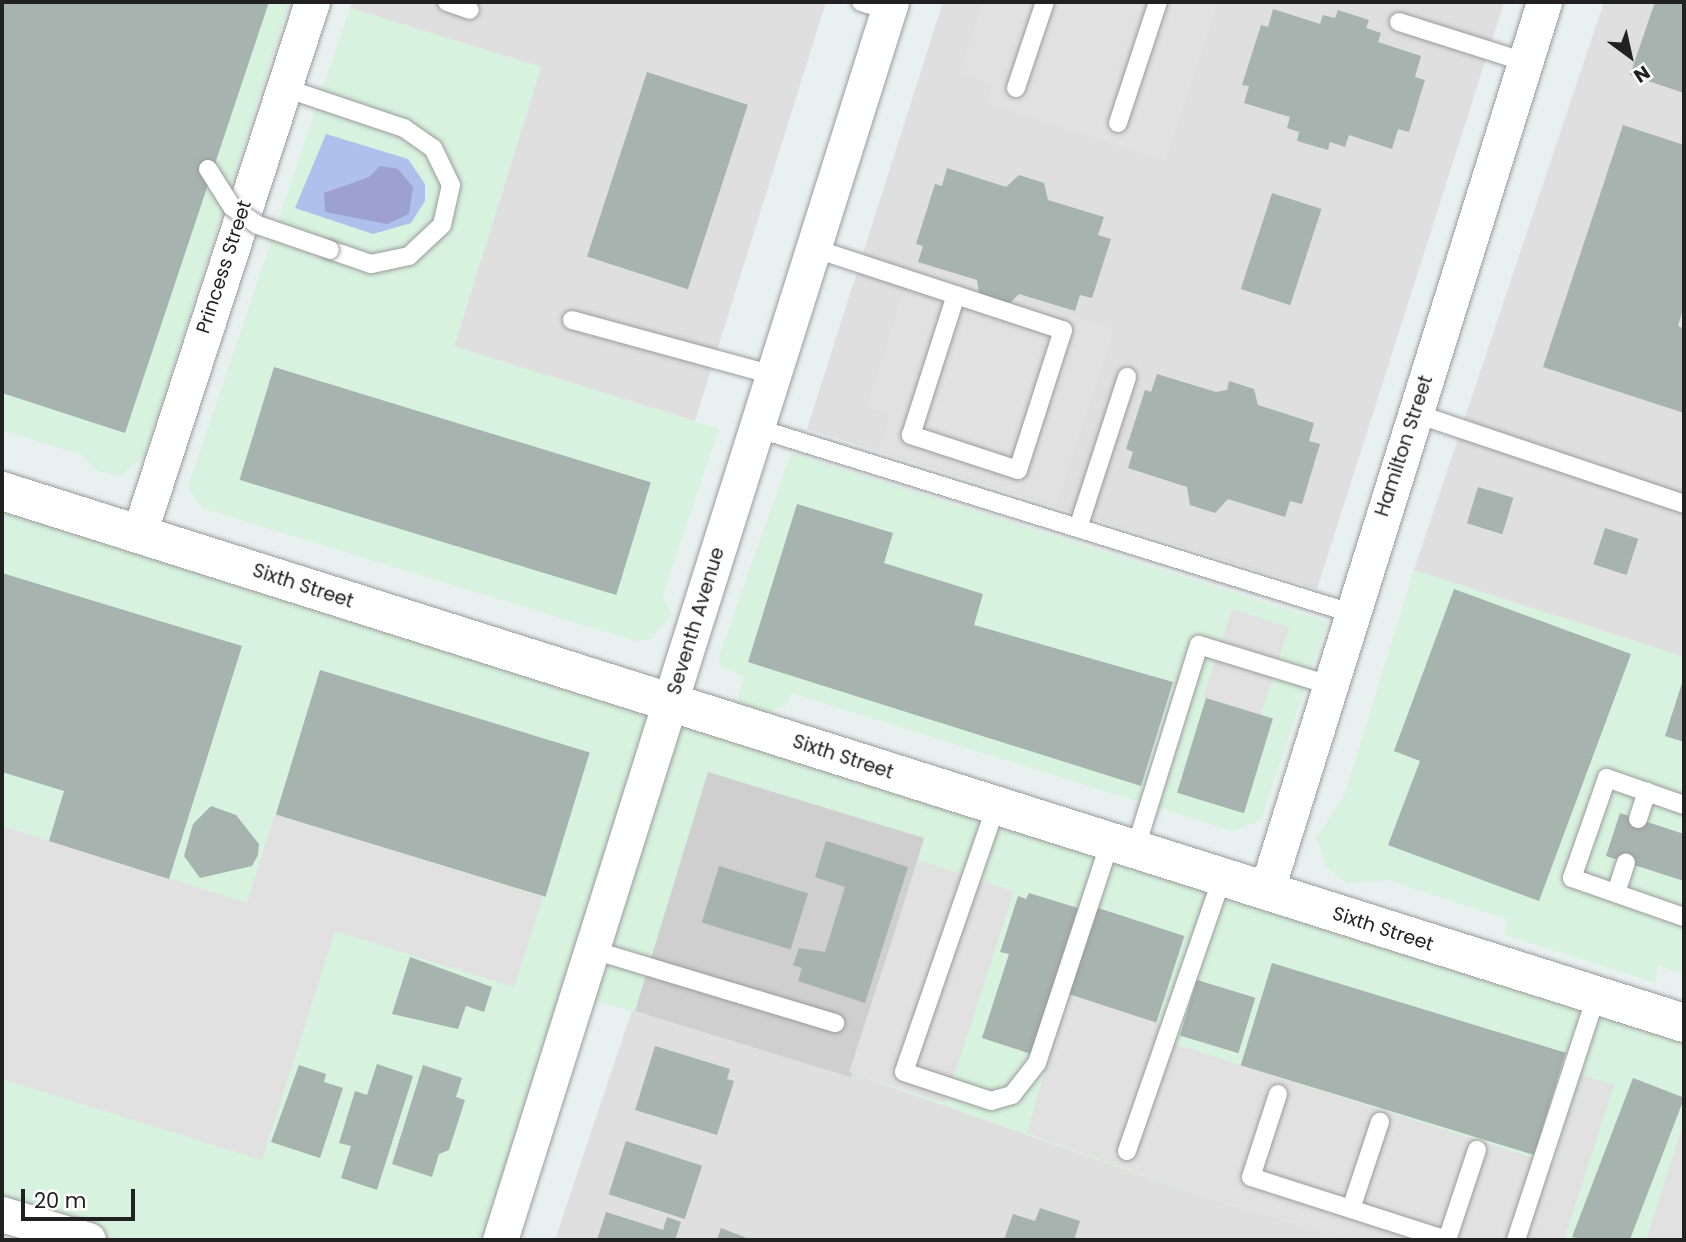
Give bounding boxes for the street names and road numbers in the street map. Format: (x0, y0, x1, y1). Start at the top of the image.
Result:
street label: Princess Street (192, 197, 256, 337)
street label: Hamilton Street (1370, 373, 1438, 519)
street label: Seventh Avenue (663, 544, 729, 698)
street label: Sixth Street (250, 559, 356, 613)
street label: Sixth Street (790, 730, 896, 784)
street label: Sixth Street (1330, 902, 1436, 956)

